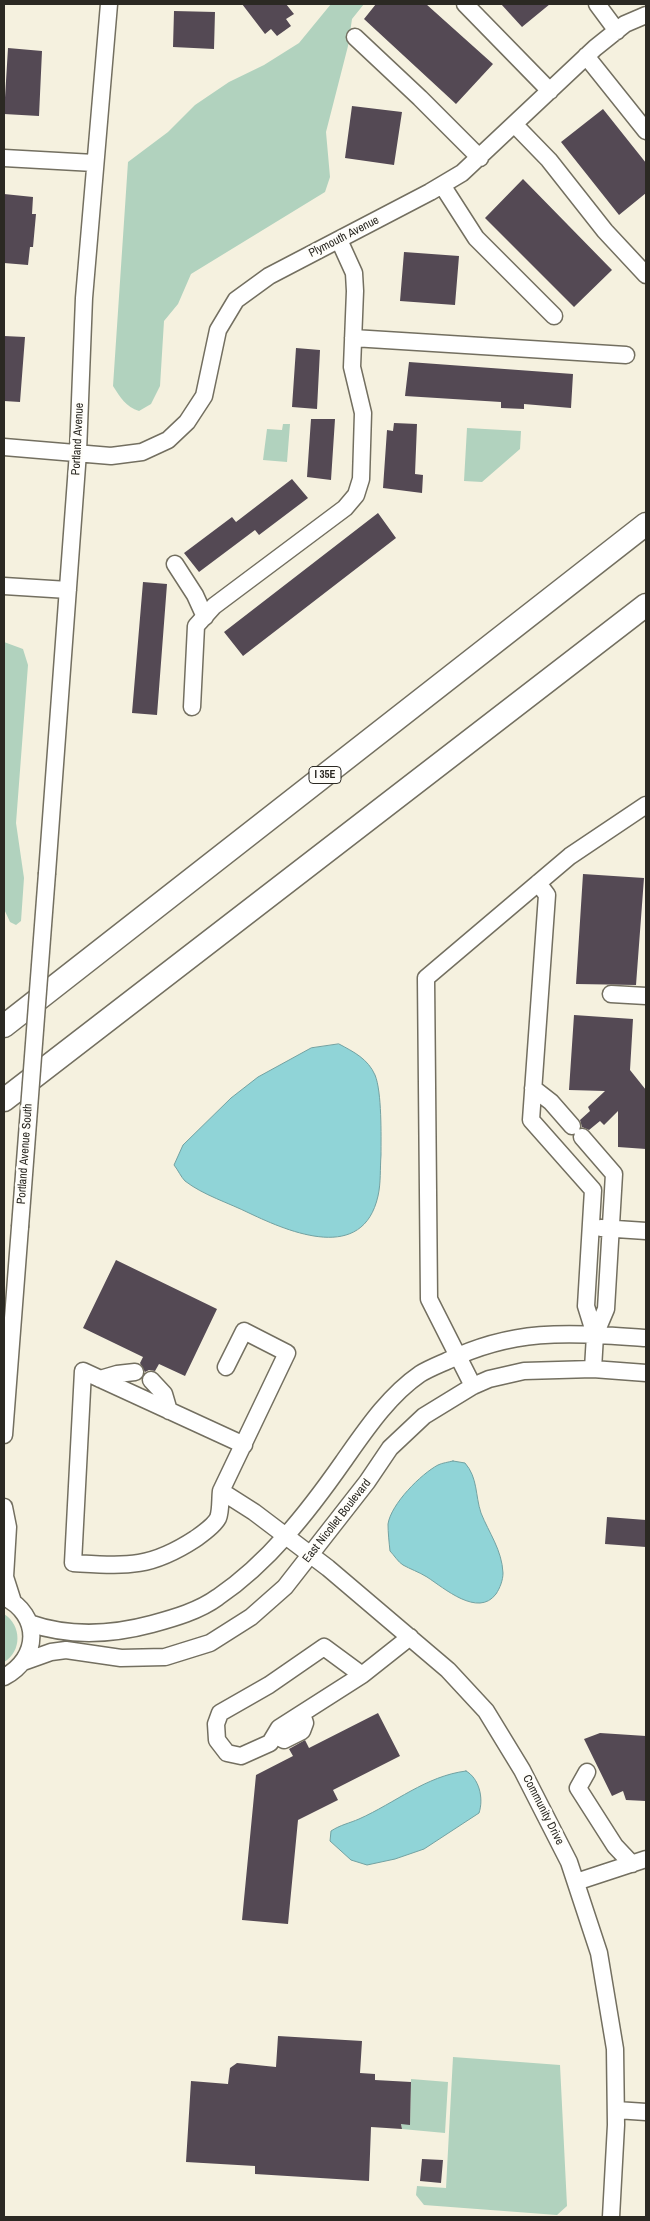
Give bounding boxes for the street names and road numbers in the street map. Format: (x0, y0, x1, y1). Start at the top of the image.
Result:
street label: Plymouth Avenue (306, 213, 382, 261)
street label: Portland Avenue (69, 402, 87, 476)
road number: I 35E (309, 766, 341, 784)
street label: Portland Avenue South (14, 1103, 36, 1205)
street label: East Nicollet Boulevard (300, 1476, 374, 1566)
street label: Community Drive (519, 1773, 567, 1847)

